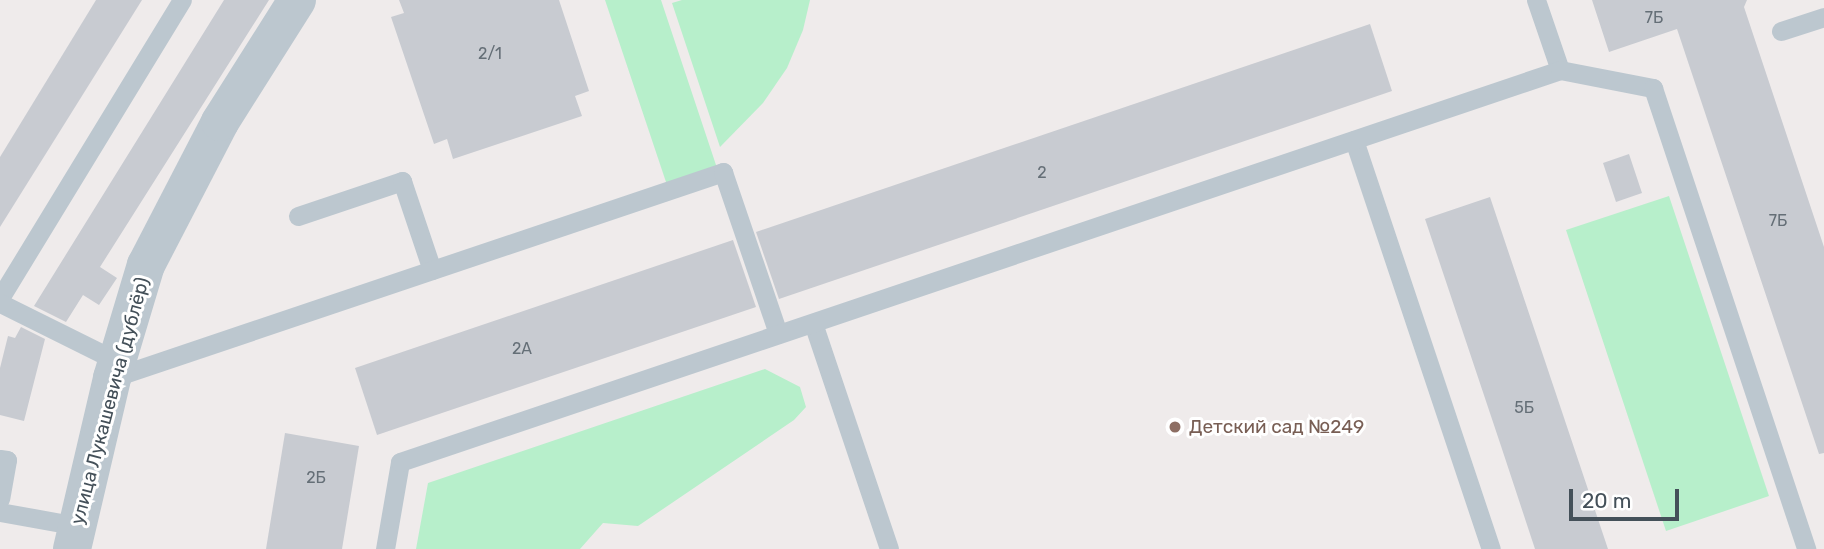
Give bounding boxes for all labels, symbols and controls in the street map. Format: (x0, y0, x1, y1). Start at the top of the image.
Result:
house number: 7Б (1645, 8, 1663, 28)
house number: 2/1 (478, 44, 502, 64)
house number: 2 (1037, 163, 1047, 183)
house number: 7Б (1769, 211, 1787, 231)
street label: улица Лукашевича (дублёр) (66, 275, 154, 527)
house number: 2А (512, 339, 532, 359)
house number: 5Б (1514, 398, 1534, 418)
place label: Детский сад №249 (1189, 416, 1364, 438)
marker: Детский сад №249 (1167, 419, 1183, 435)
house number: 2Б (306, 468, 326, 488)
scale bar (1572, 476, 1682, 520)
text: 20 m (1582, 488, 1631, 513)

